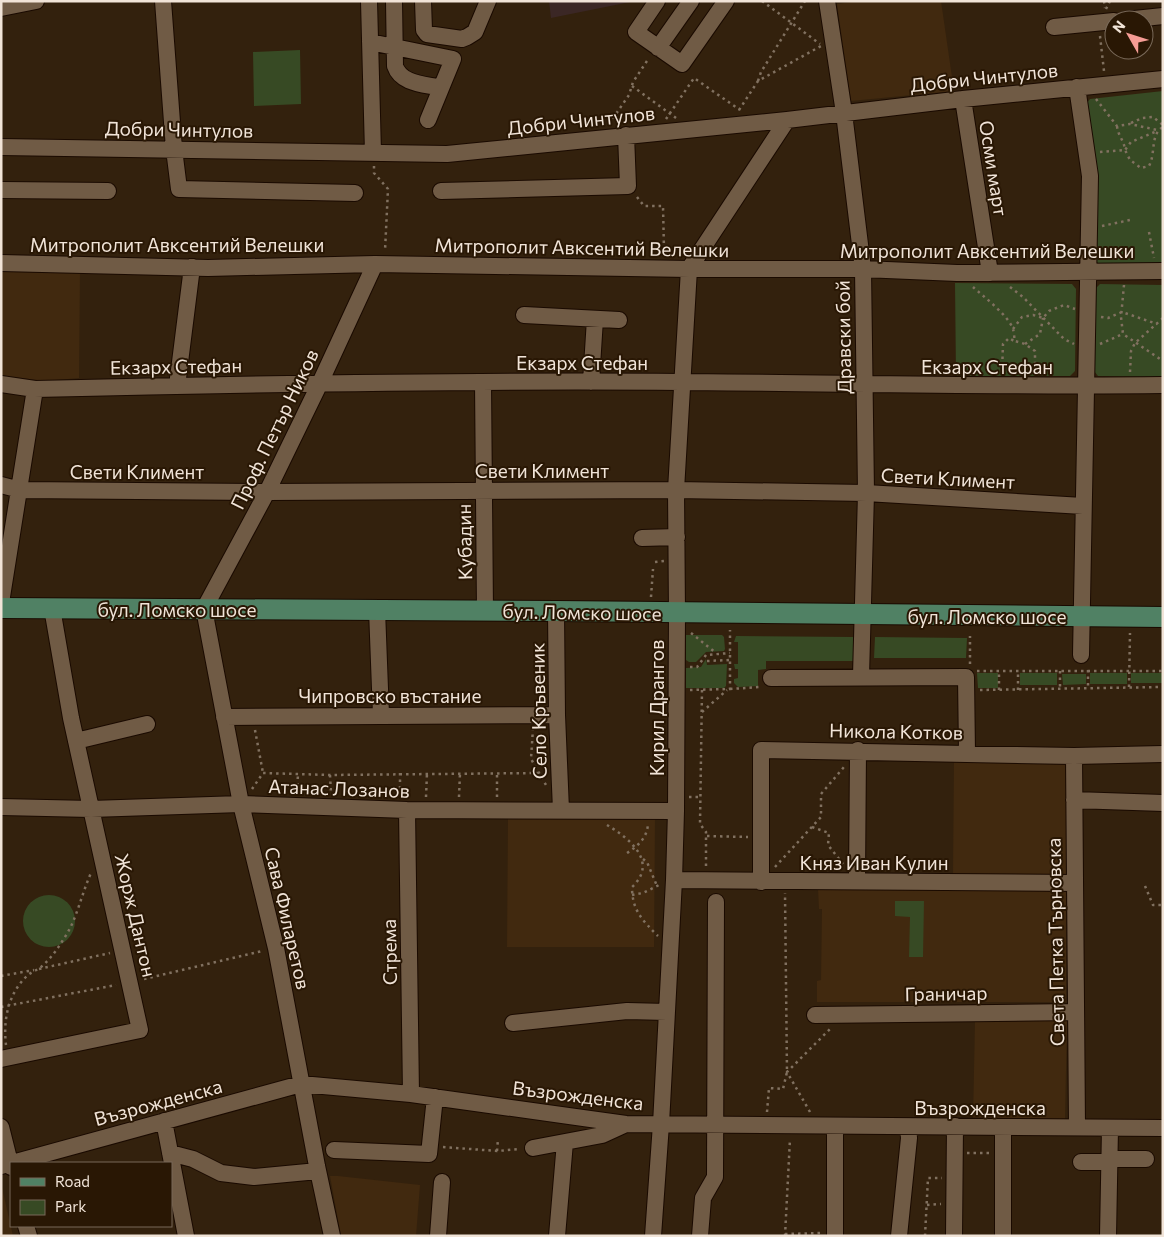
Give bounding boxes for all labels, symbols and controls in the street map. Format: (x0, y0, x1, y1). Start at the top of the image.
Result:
north arrow (1104, 10, 1154, 60)
text: N (1109, 17, 1128, 36)
street label: Добри Чинтулов (909, 58, 1059, 96)
street label: Добри Чинтулов (506, 101, 656, 139)
street label: Добри Чинтулов (105, 116, 253, 142)
street label: Осми март (975, 119, 1013, 217)
street label: Митрополит Авксентий Велешки (30, 233, 324, 256)
street label: Митрополит Авксентий Велешки (434, 233, 730, 261)
street label: Митрополит Авксентий Велешки (840, 239, 1134, 262)
street label: Дравски бой (831, 280, 855, 394)
street label: Проф. Петър Ников (225, 345, 323, 513)
street label: Екзарх Стефан (516, 351, 648, 374)
street label: Екзарх Стефан (110, 353, 242, 379)
street label: Екзарх Стефан (921, 355, 1053, 378)
street label: Свети Климент (475, 459, 609, 482)
street label: Свети Климент (70, 460, 204, 483)
street label: Свети Климент (880, 463, 1016, 493)
street label: Кубадин (452, 504, 476, 580)
street label: бул. Ломско шосе (97, 598, 257, 621)
street label: бул. Ломско шосе (502, 599, 662, 625)
street label: бул. Ломско шосе (907, 605, 1067, 628)
street label: Кирил Дрангов (645, 640, 668, 776)
street label: Село Кръвеник (525, 643, 551, 779)
street label: Чипровско въстание (298, 684, 482, 707)
street label: Никола Котков (829, 718, 963, 744)
street label: Атанас Лозанов (268, 774, 410, 802)
street label: Света Петка Търновска (1042, 838, 1068, 1046)
street label: Сава Филаретов (260, 844, 316, 992)
street label: Жорж Дантон (111, 851, 161, 979)
street label: Княз Иван Кулин (799, 851, 949, 874)
street label: Стрема (377, 919, 401, 985)
street label: Граничар (904, 981, 988, 1005)
street label: Възрожденска (91, 1074, 225, 1130)
street label: Възрожденска (511, 1076, 645, 1114)
street label: Възрожденска (914, 1096, 1046, 1119)
legend (10, 1162, 172, 1227)
text: Road (55, 1172, 90, 1190)
text: Park (55, 1197, 86, 1215)

